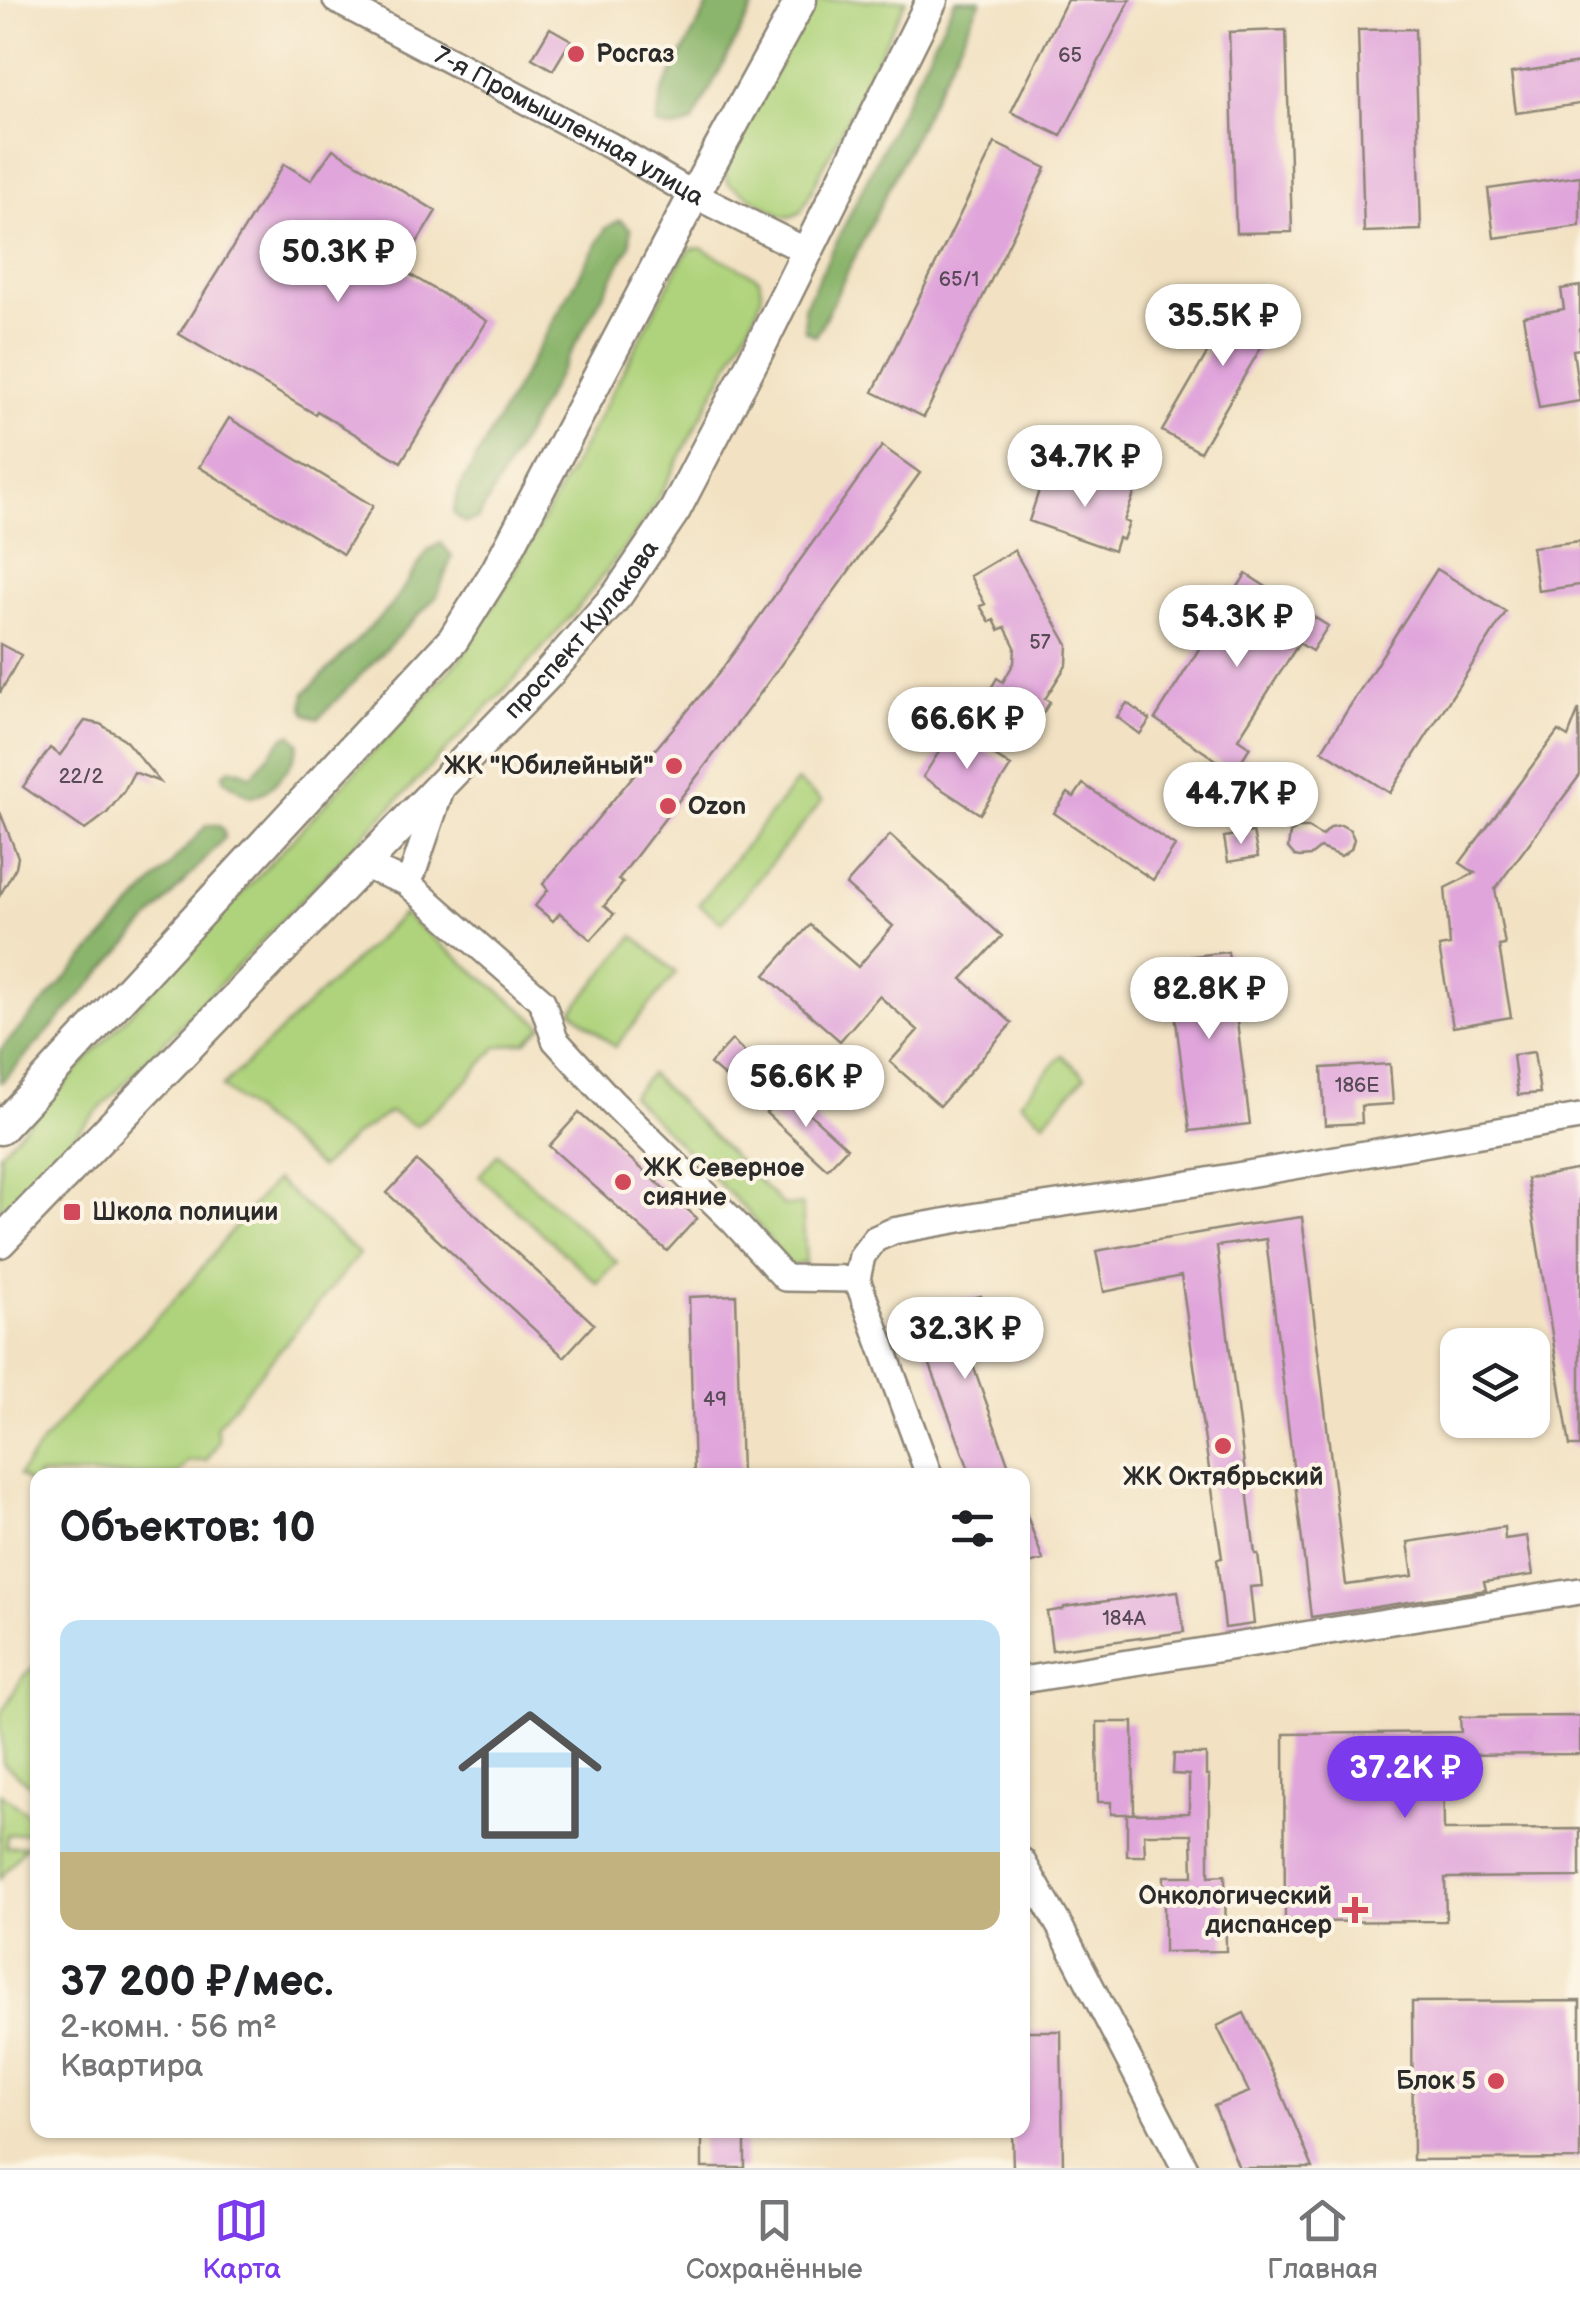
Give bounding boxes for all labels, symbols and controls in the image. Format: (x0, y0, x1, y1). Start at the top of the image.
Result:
place label: Росгаз (596, 39, 674, 70)
street label: 7-я Промышленная улица (429, 40, 709, 213)
marker: Росгаз (565, 43, 587, 65)
house number: 65 (1058, 44, 1082, 68)
pin: 50.3K ₽ (246, 220, 430, 305)
text: 50.3K ₽ (281, 233, 395, 272)
house number: 65/1 (939, 268, 979, 292)
pin: 35.5K ₽ (1131, 284, 1315, 369)
text: 35.5K ₽ (1167, 297, 1279, 336)
pin: 34.7K ₽ (993, 425, 1177, 510)
text: 34.7K ₽ (1029, 438, 1141, 477)
street label: проспект Кулакова (498, 534, 666, 725)
pin: 54.3K ₽ (1145, 585, 1329, 670)
text: 54.3K ₽ (1181, 598, 1293, 637)
house number: 57 (1029, 631, 1051, 655)
pin: 66.6K ₽ (875, 687, 1059, 772)
text: 66.6K ₽ (910, 700, 1024, 739)
place label: ЖК "Юбилейный" (444, 751, 654, 782)
marker: ЖК "Юбилейный" (663, 755, 685, 777)
pin: 44.7K ₽ (1149, 762, 1333, 847)
house number: 22/2 (59, 765, 103, 789)
text: 44.7K ₽ (1185, 775, 1297, 814)
place label: Ozon (688, 791, 746, 822)
marker: Ozon (657, 795, 679, 817)
pin: 82.8K ₽ (1117, 957, 1301, 1042)
text: 82.8K ₽ (1152, 970, 1266, 1009)
pin: 56.6K ₽ (714, 1045, 898, 1130)
text: 56.6K ₽ (749, 1058, 863, 1097)
house number: 186Е (1335, 1074, 1379, 1098)
place label: ЖК Северное сияние (643, 1153, 804, 1213)
marker: ЖК Северное сияние (612, 1171, 634, 1193)
place label: Школа полиции (92, 1197, 278, 1228)
marker: Школа полиции (61, 1201, 83, 1223)
pin: 32.3K ₽ (873, 1297, 1057, 1382)
text: 32.3K ₽ (909, 1310, 1021, 1349)
map controls (1440, 1328, 1550, 1438)
button: layers (1440, 1328, 1550, 1438)
house number: 49 (703, 1388, 727, 1412)
marker: ЖК Октябрьский (1212, 1435, 1234, 1457)
place label: ЖК Октябрьский (1123, 1462, 1323, 1493)
icon: filters (945, 1501, 1000, 1556)
text: Объектов: 10 (60, 1503, 316, 1554)
house number: 184А (1102, 1607, 1147, 1631)
icon: home (440, 1685, 620, 1865)
pin: 37.2K ₽ (1313, 1736, 1497, 1821)
text: 37.2K ₽ (1349, 1749, 1461, 1788)
place label: Онкологический диспансер (1139, 1881, 1332, 1941)
marker: Онкологический диспансер (1342, 1897, 1368, 1923)
text: 37 200 ₽/мес. (60, 1957, 334, 2008)
text: 2-комн. · 56 m² (60, 2008, 277, 2047)
text: Квартира (60, 2047, 203, 2086)
place label: Блок 5 (1396, 2066, 1476, 2097)
marker: Блок 5 (1485, 2070, 1507, 2092)
tab: Карта (202, 2193, 281, 2286)
tab: Сохранённые (686, 2193, 863, 2286)
tab: Главная (1267, 2193, 1378, 2286)

